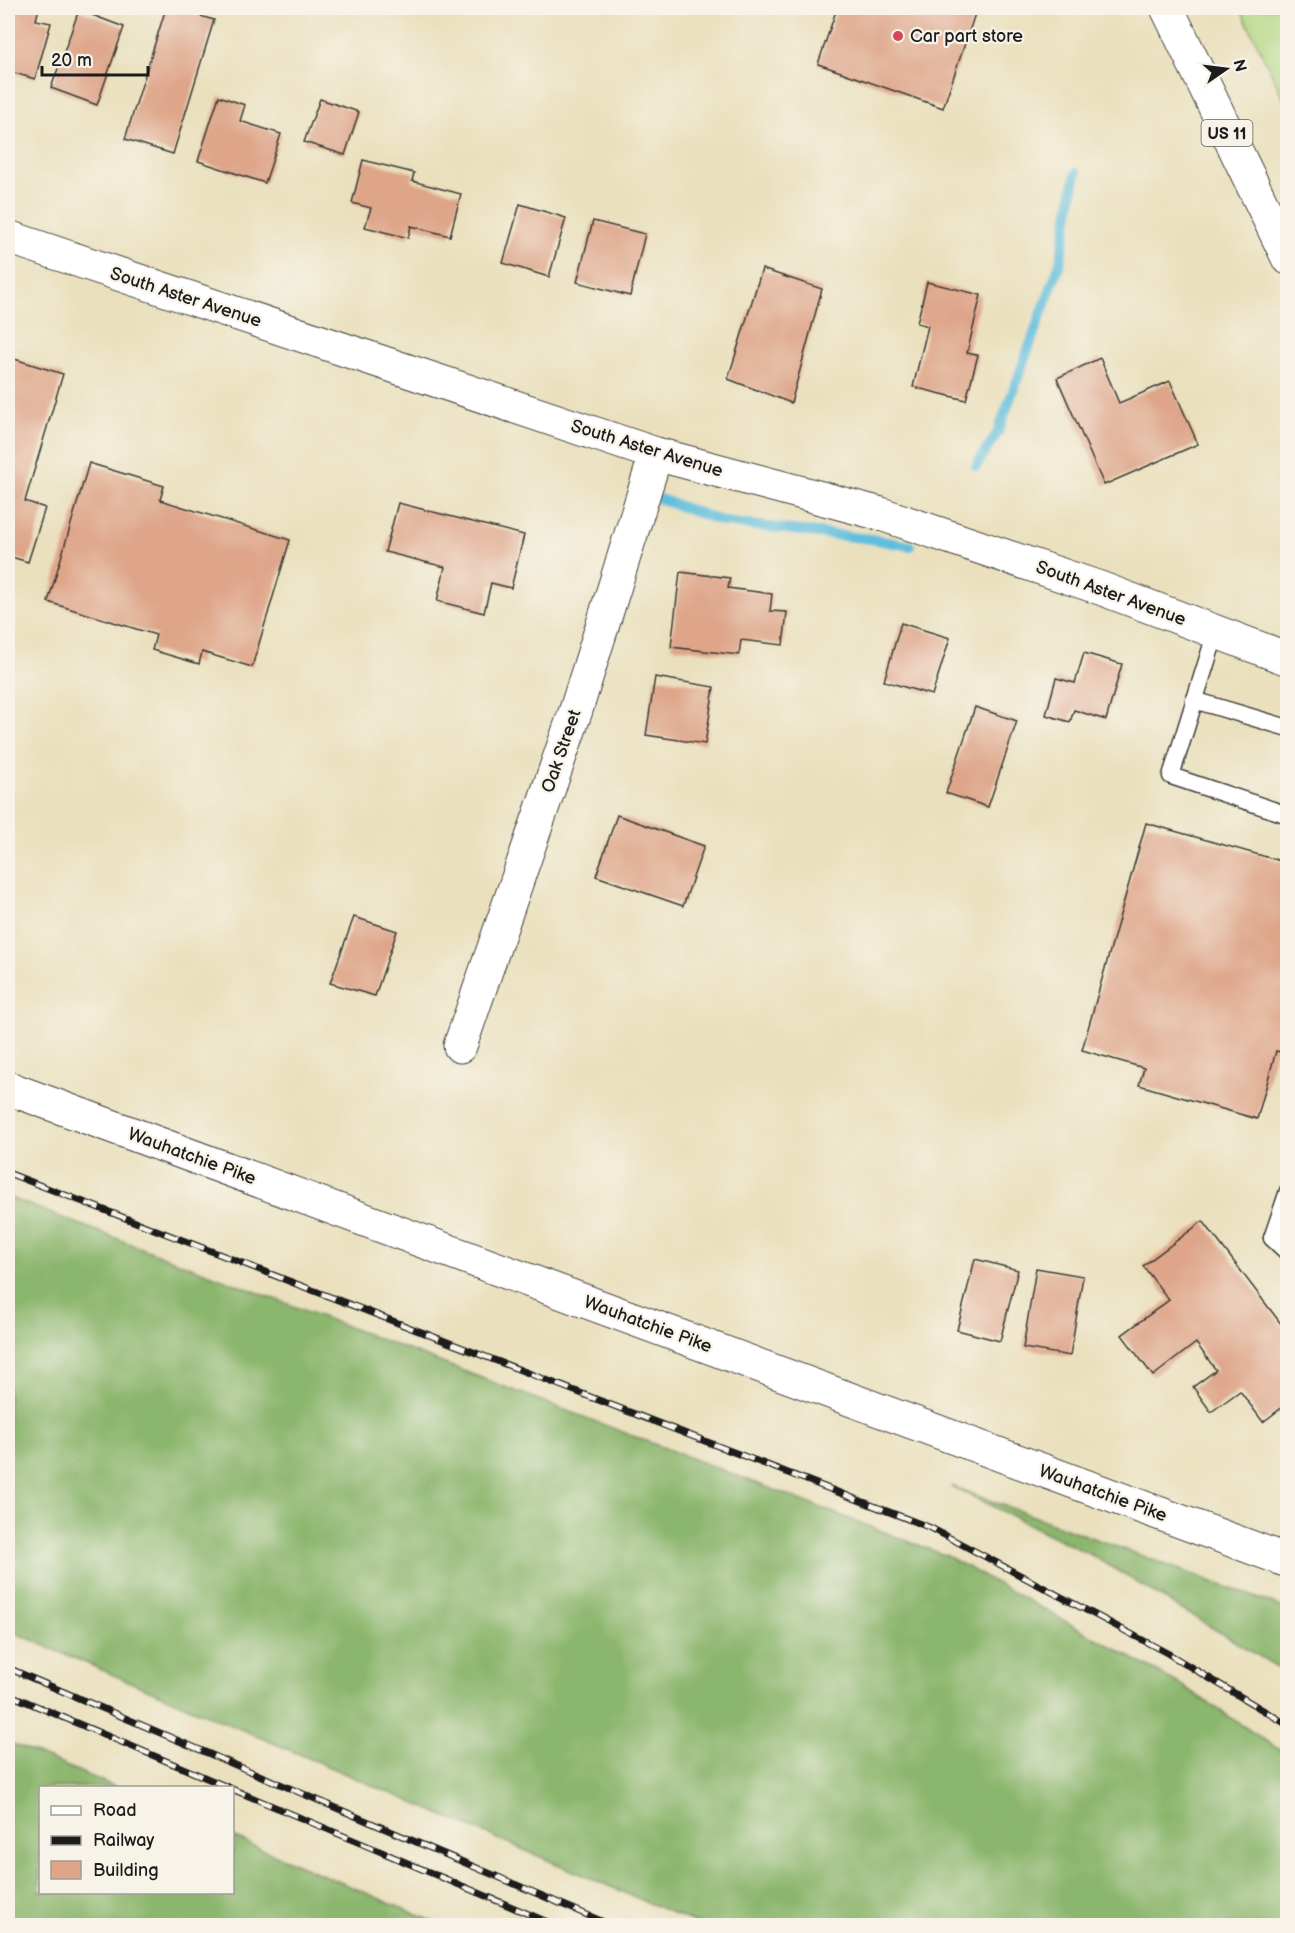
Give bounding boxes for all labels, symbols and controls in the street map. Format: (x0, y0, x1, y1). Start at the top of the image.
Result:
place label: Car part store (910, 26, 1023, 47)
marker: Car part store (891, 29, 905, 43)
scale bar (42, 39, 148, 77)
north arrow (1196, 39, 1256, 99)
text: 20 m (51, 50, 92, 71)
text: N (1228, 58, 1250, 74)
road number: US 11 (1202, 120, 1252, 146)
street label: South Aster Avenue (107, 263, 265, 332)
street label: South Aster Avenue (568, 415, 726, 482)
street label: South Aster Avenue (1033, 557, 1189, 630)
street label: Oak Street (537, 706, 586, 795)
street label: Wauhatchie Pike (125, 1124, 259, 1189)
street label: Wauhatchie Pike (581, 1292, 715, 1357)
street label: Wauhatchie Pike (1036, 1461, 1170, 1526)
legend (39, 1786, 234, 1894)
text: Road (93, 1800, 137, 1821)
text: Railway (93, 1830, 155, 1851)
text: Building (93, 1860, 159, 1881)

